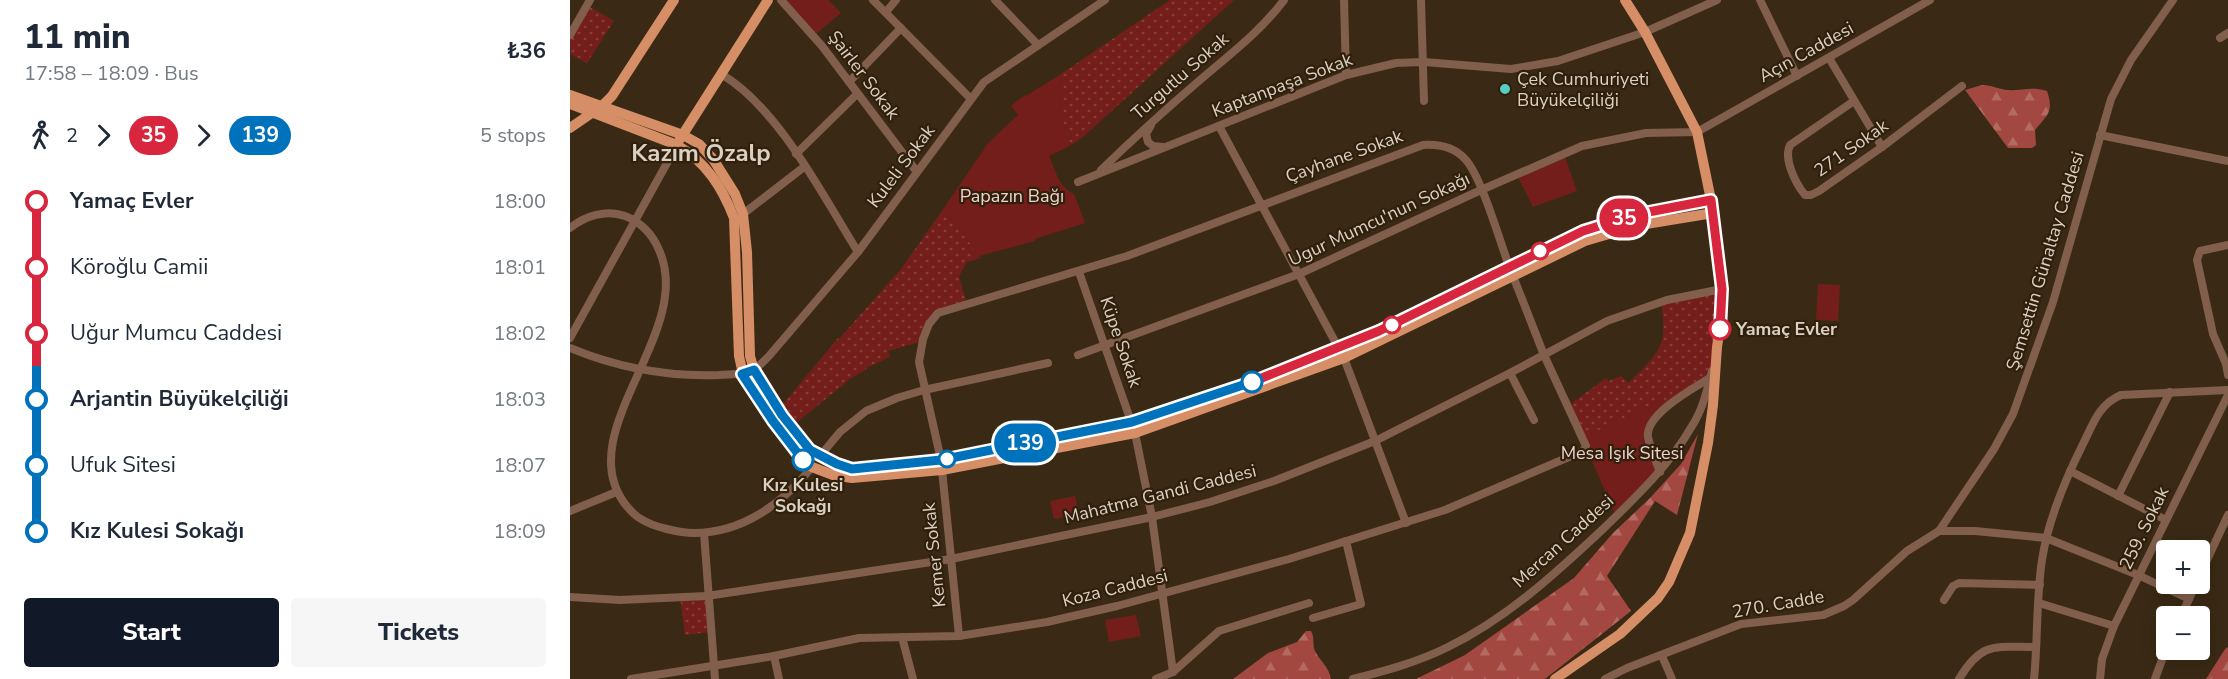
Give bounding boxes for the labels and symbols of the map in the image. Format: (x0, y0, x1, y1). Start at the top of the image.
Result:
street label: Açın Caddesi (1754, 16, 1858, 88)
street label: Şairler Sokak (823, 26, 906, 125)
street label: Turgutlu Sokak (1126, 26, 1234, 125)
street label: Kaptanpaşa Sokak (1208, 47, 1357, 123)
place label: Çek Cumhuriyeti Büyükelçiliği (1517, 67, 1649, 112)
marker: Çek Cumhuriyeti Büyükelçiliği (1498, 82, 1512, 96)
street label: 271 Sokak (1809, 113, 1894, 182)
street label: Kuleli Sokak (862, 119, 941, 213)
street label: Çayhane Sokak (1282, 123, 1407, 188)
district label: Kazım Özalp (631, 137, 771, 169)
street label: Şemsettin Günaltay Caddesi (2000, 148, 2090, 374)
street label: Ugur Mumcu'nun Sokağı (1284, 166, 1474, 272)
park label: Papazın Bağı (960, 184, 1064, 208)
line badge: 35 (1597, 198, 1651, 238)
unlabelled marker (1531, 242, 1549, 260)
street label: Küpe Sokak (1094, 293, 1148, 391)
unlabelled marker (1383, 316, 1401, 334)
place label: Yamaç Evler (1735, 317, 1837, 341)
marker: Yamaç Evler (1709, 318, 1731, 340)
unlabelled marker (1241, 371, 1263, 393)
line badge: 139 (990, 424, 1060, 462)
park label: Mesa Işık Sitesi (1561, 441, 1683, 465)
marker: Kız Kulesi Sokağı (792, 449, 814, 471)
unlabelled marker (938, 450, 956, 468)
street label: Mahatma Gandi Caddesi (1061, 458, 1259, 530)
place label: Kız Kulesi Sokağı (763, 473, 843, 518)
street label: 259. Sokak (2114, 482, 2175, 574)
street label: Mercan Caddesi (1507, 489, 1619, 593)
street label: Kemer Sokak (916, 500, 951, 609)
street label: Koza Caddesi (1060, 563, 1170, 613)
street label: 270. Cadde (1730, 584, 1826, 624)

